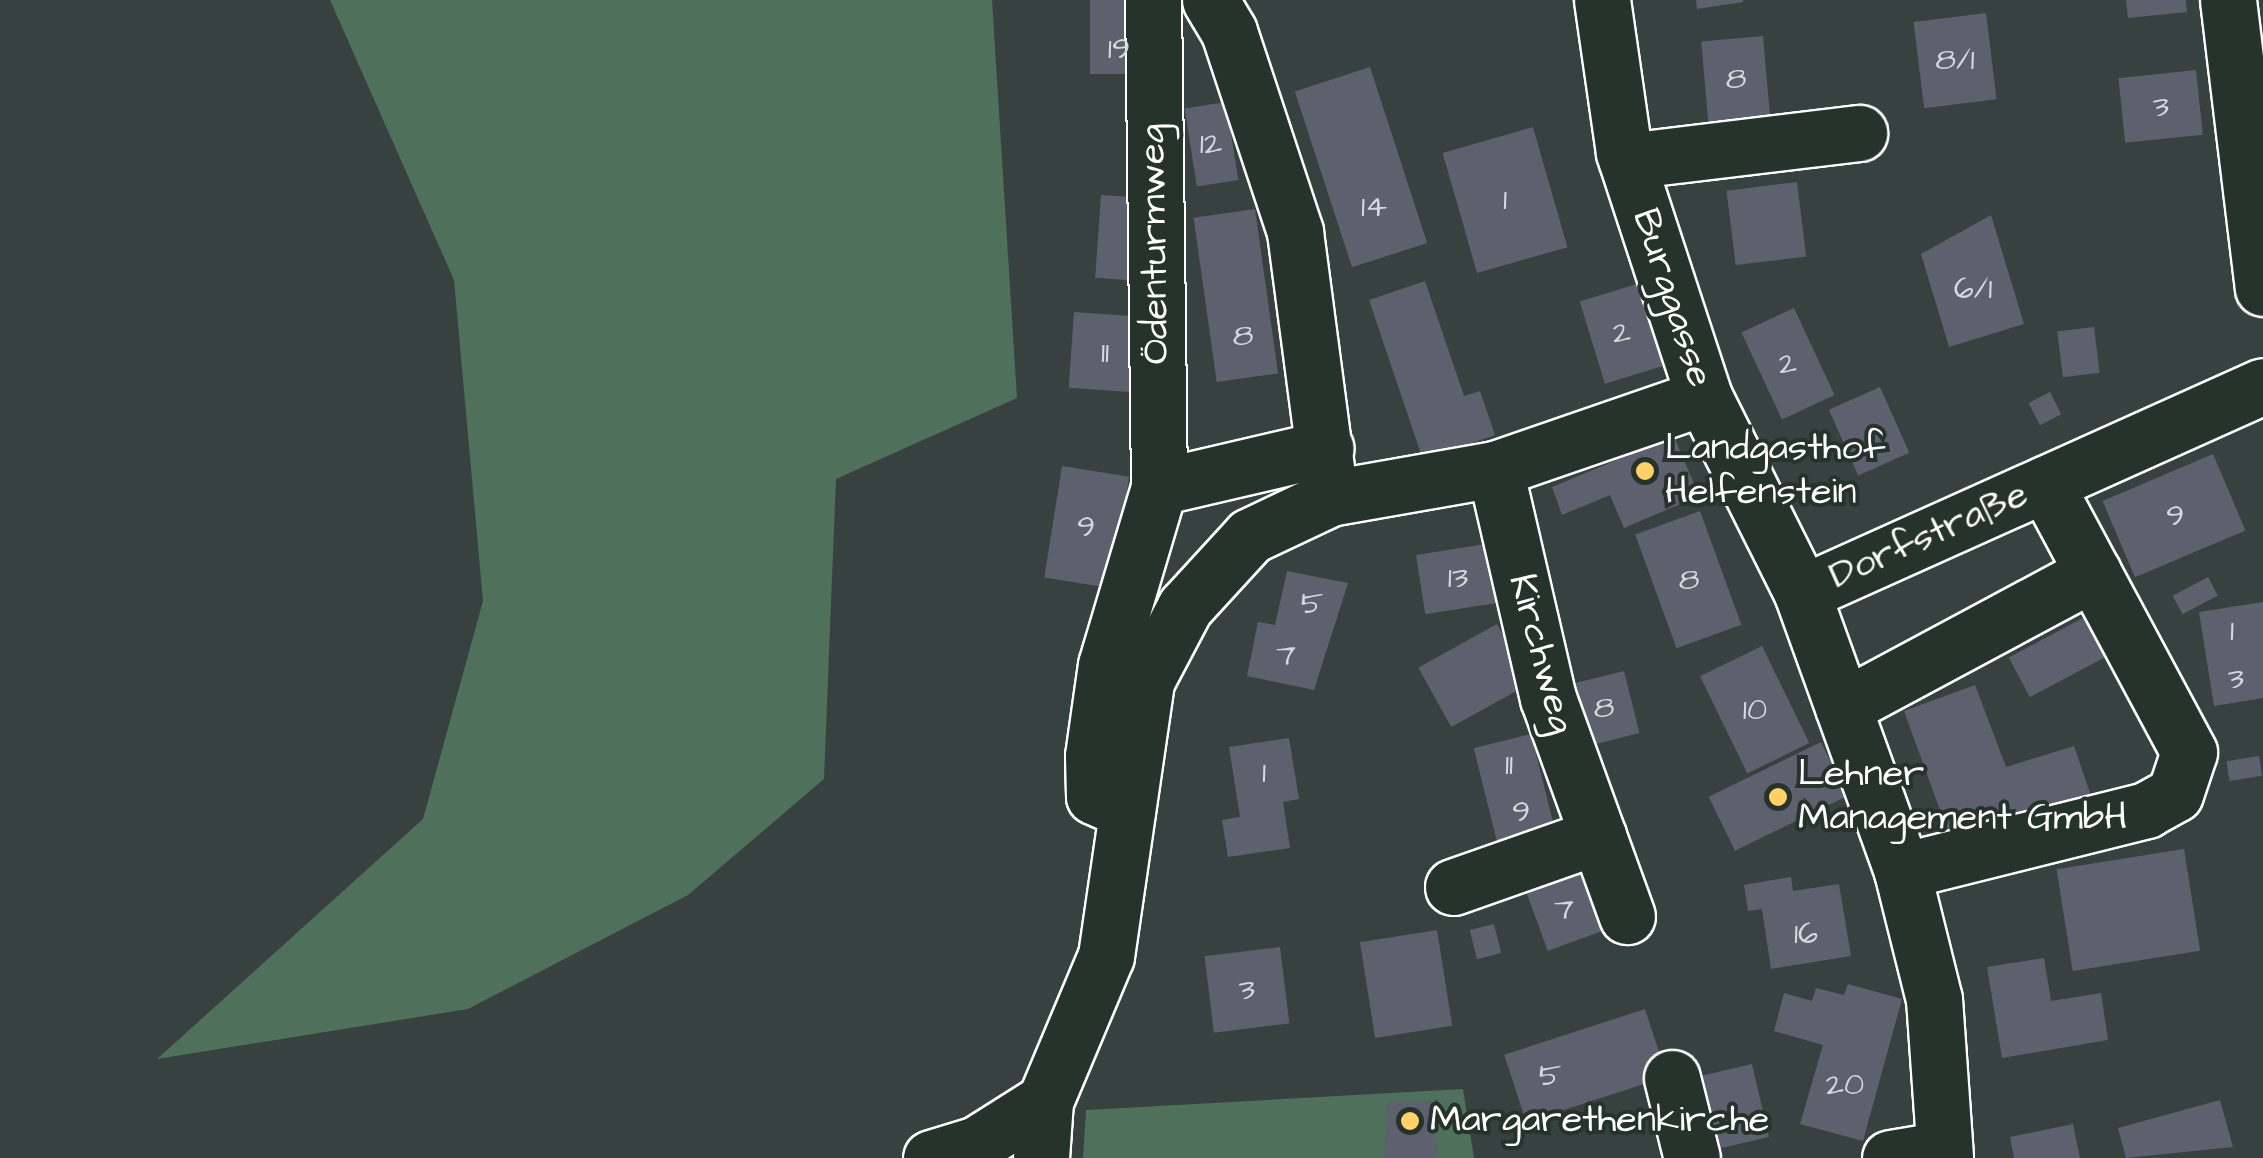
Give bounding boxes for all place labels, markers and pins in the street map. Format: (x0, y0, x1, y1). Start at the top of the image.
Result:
place label: Landgasthof Helfenstein (1665, 426, 1885, 516)
marker: Landgasthof Helfenstein (1634, 460, 1656, 482)
place label: Lehner Management GmbH (1798, 752, 2127, 842)
marker: Lehner Management GmbH (1767, 786, 1789, 808)
place label: Margarethenkirche (1430, 1098, 1769, 1144)
marker: Margarethenkirche (1399, 1110, 1421, 1132)

